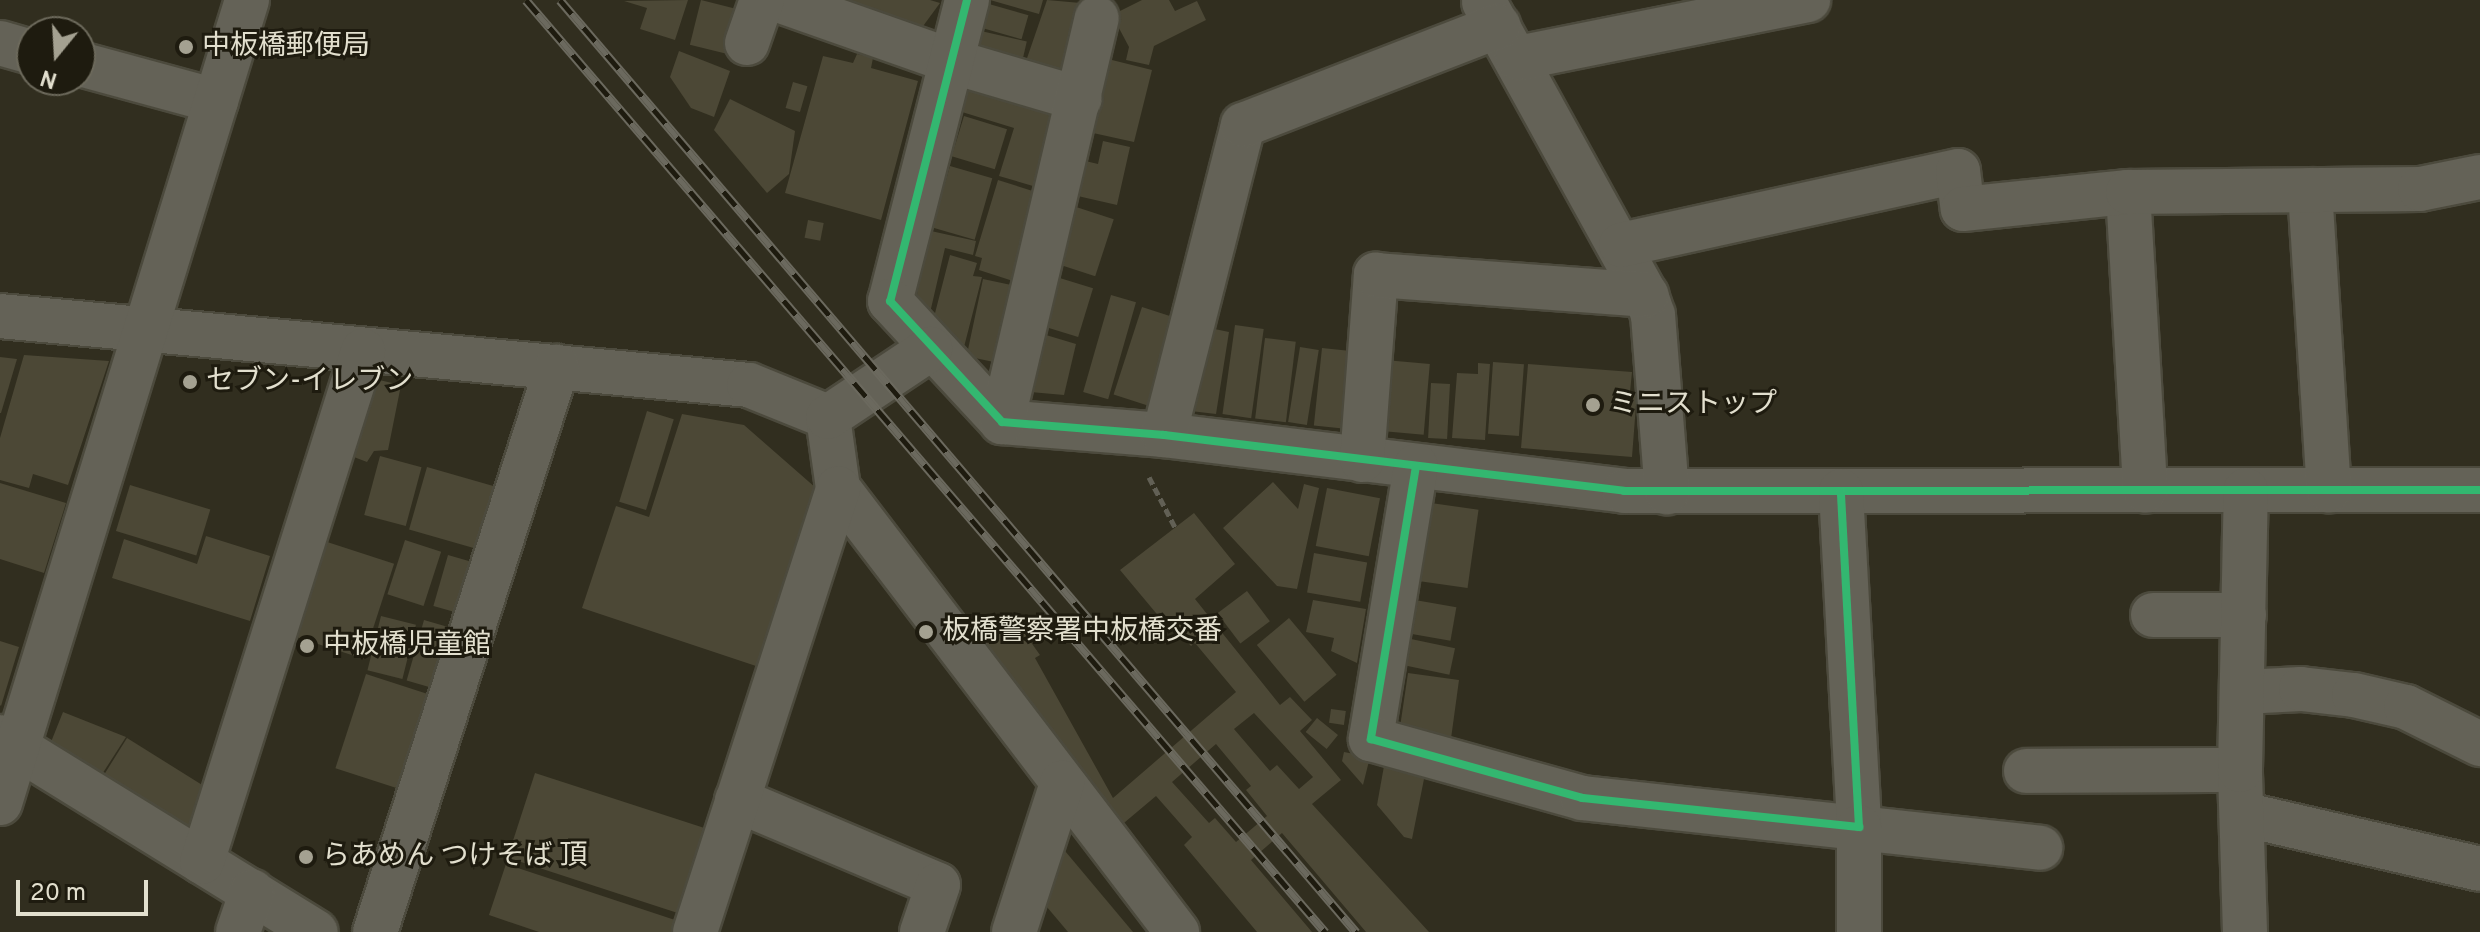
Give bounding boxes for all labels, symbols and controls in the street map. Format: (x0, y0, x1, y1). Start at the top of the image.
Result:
north arrow (16, 16, 96, 96)
place label: 中板橋郵便局 (202, 30, 370, 64)
marker: 中板橋郵便局 (177, 38, 195, 56)
text: N (37, 62, 61, 93)
place label: セブン-イレブン (206, 365, 413, 399)
marker: セブン-イレブン (181, 373, 199, 391)
place label: ミニストップ (1609, 388, 1777, 422)
marker: ミニストップ (1584, 396, 1602, 414)
place label: 板橋警察署中板橋交番 (942, 615, 1222, 649)
marker: 板橋警察署中板橋交番 (917, 623, 935, 641)
place label: 中板橋児童館 (323, 629, 491, 663)
marker: 中板橋児童館 (298, 637, 316, 655)
place label: らあめん つけそば 頂 (322, 840, 587, 874)
marker: らあめん つけそば 頂 (297, 848, 315, 866)
scale bar (20, 864, 152, 914)
text: 20 m (30, 879, 86, 909)

